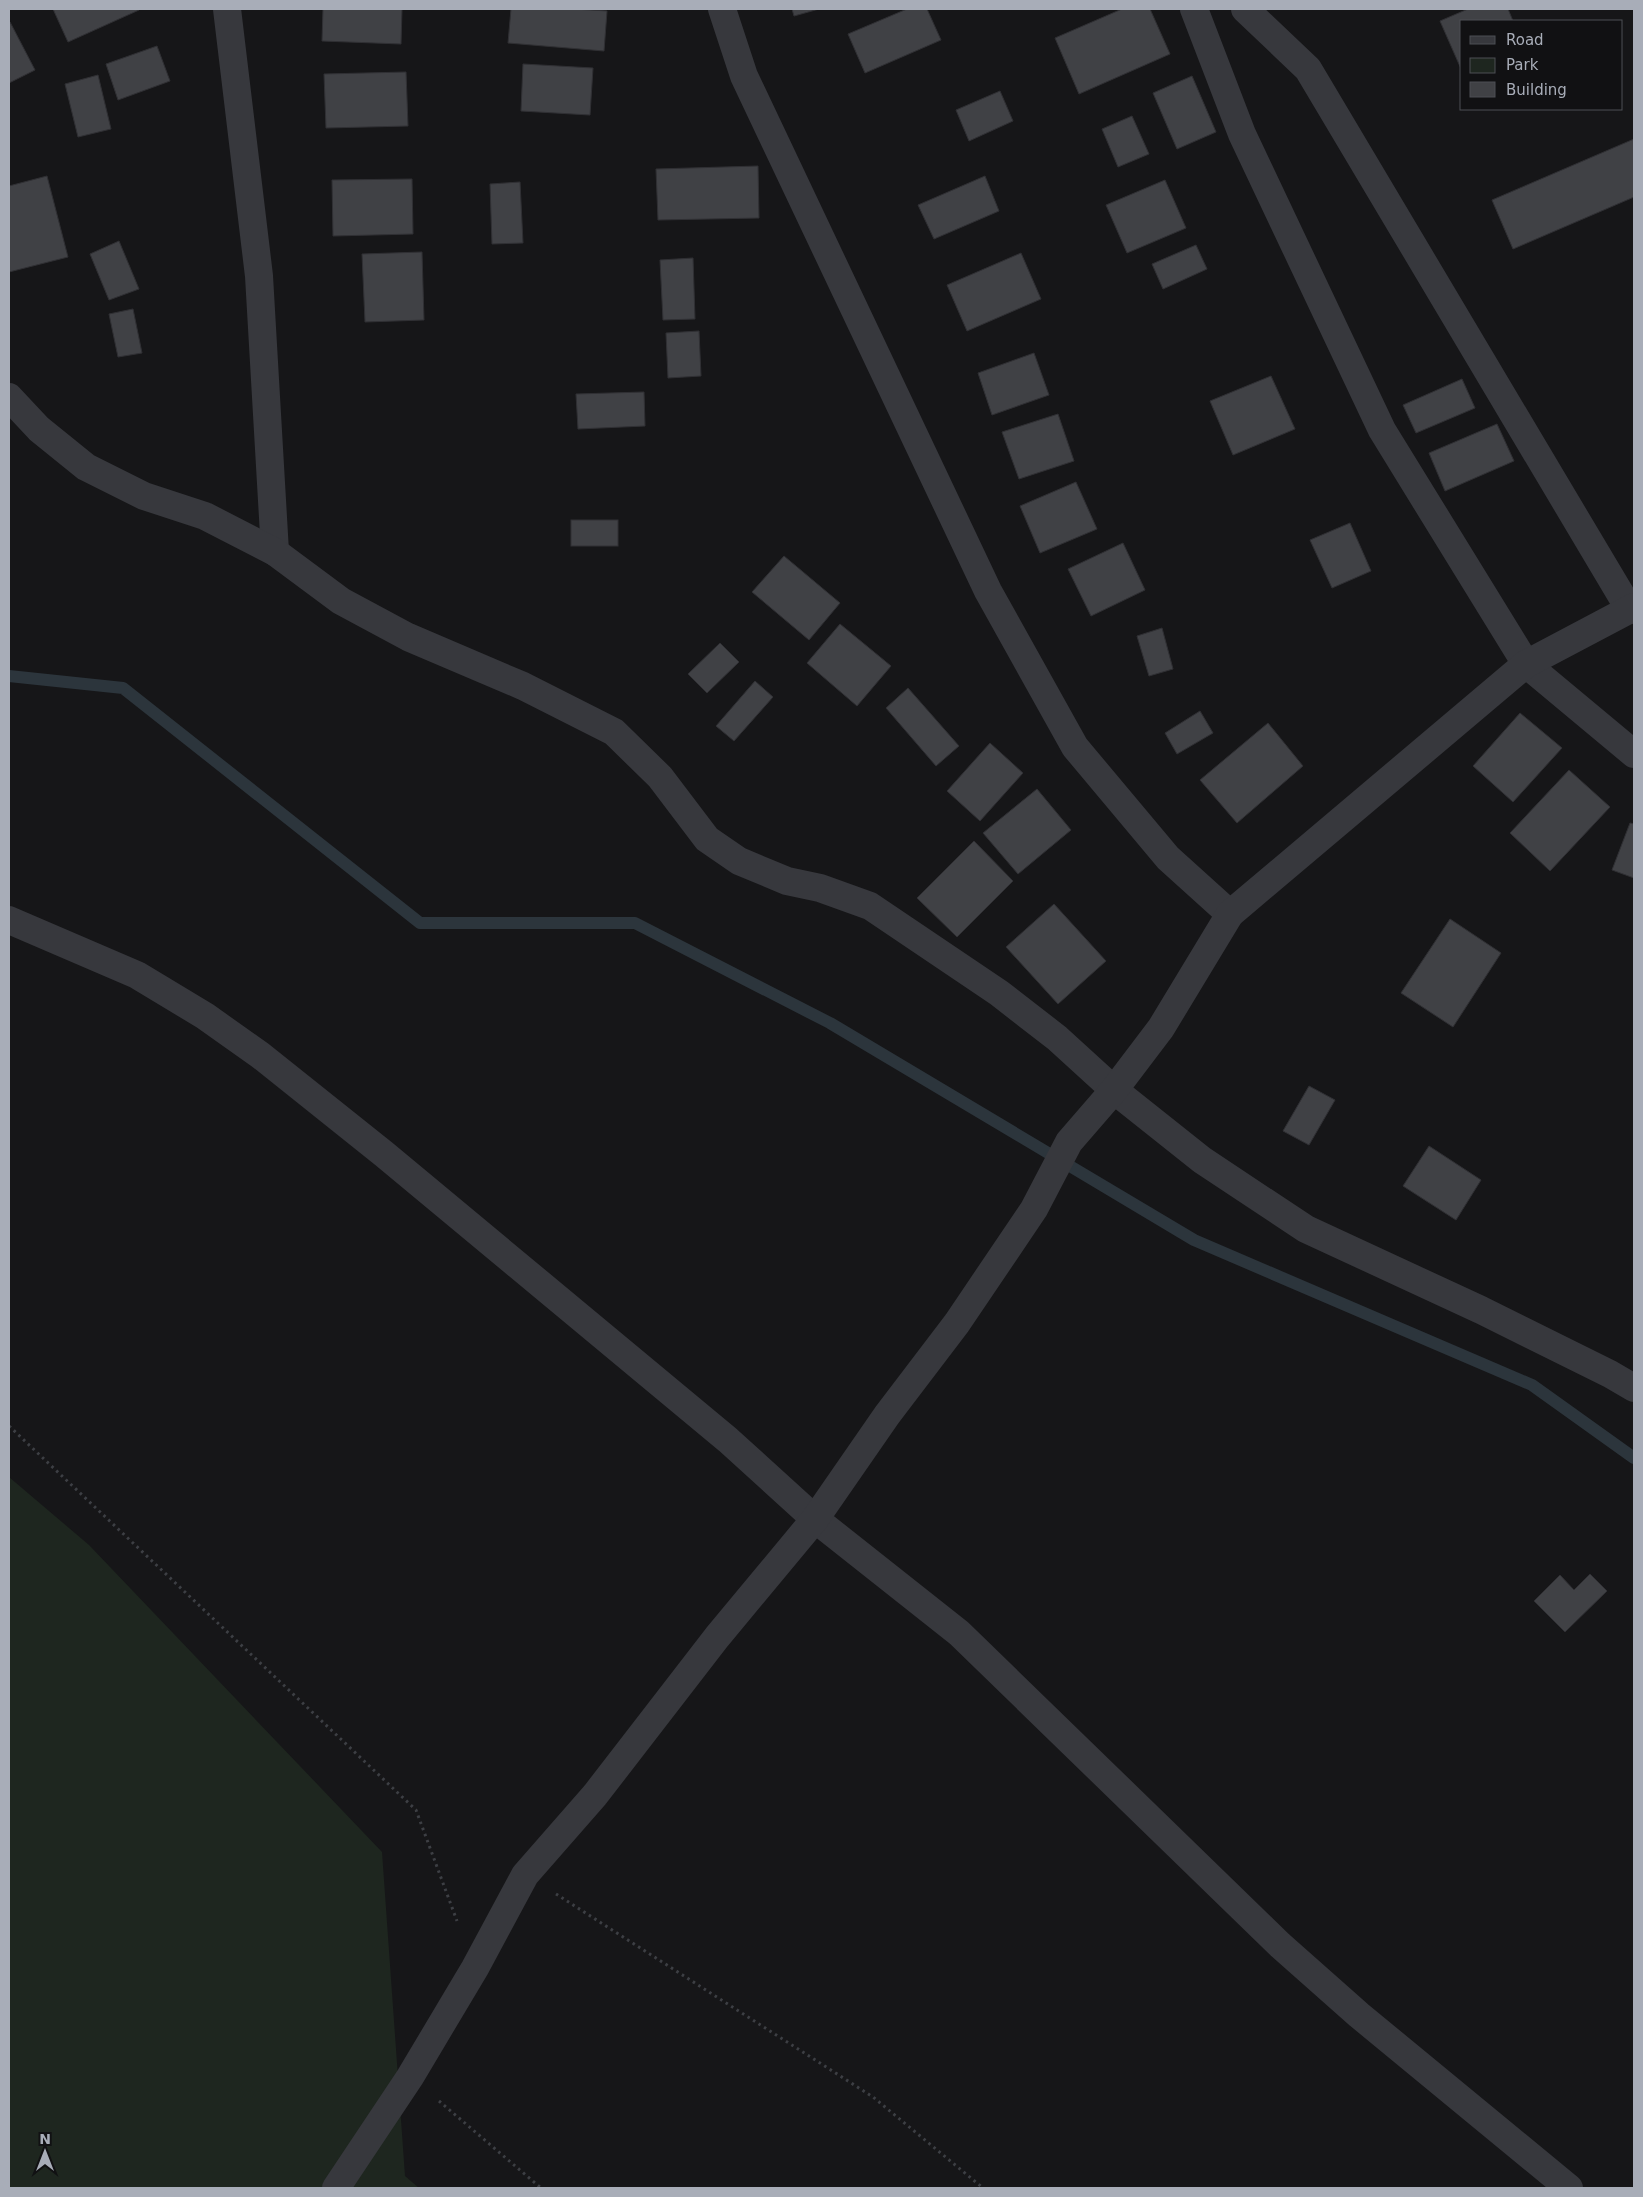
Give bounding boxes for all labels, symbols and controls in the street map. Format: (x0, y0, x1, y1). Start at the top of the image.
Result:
legend (1460, 20, 1623, 110)
text: Road (1506, 31, 1544, 49)
text: Park (1506, 56, 1539, 74)
text: Building (1506, 81, 1567, 99)
north arrow (20, 2127, 70, 2177)
text: N (39, 2131, 51, 2147)

